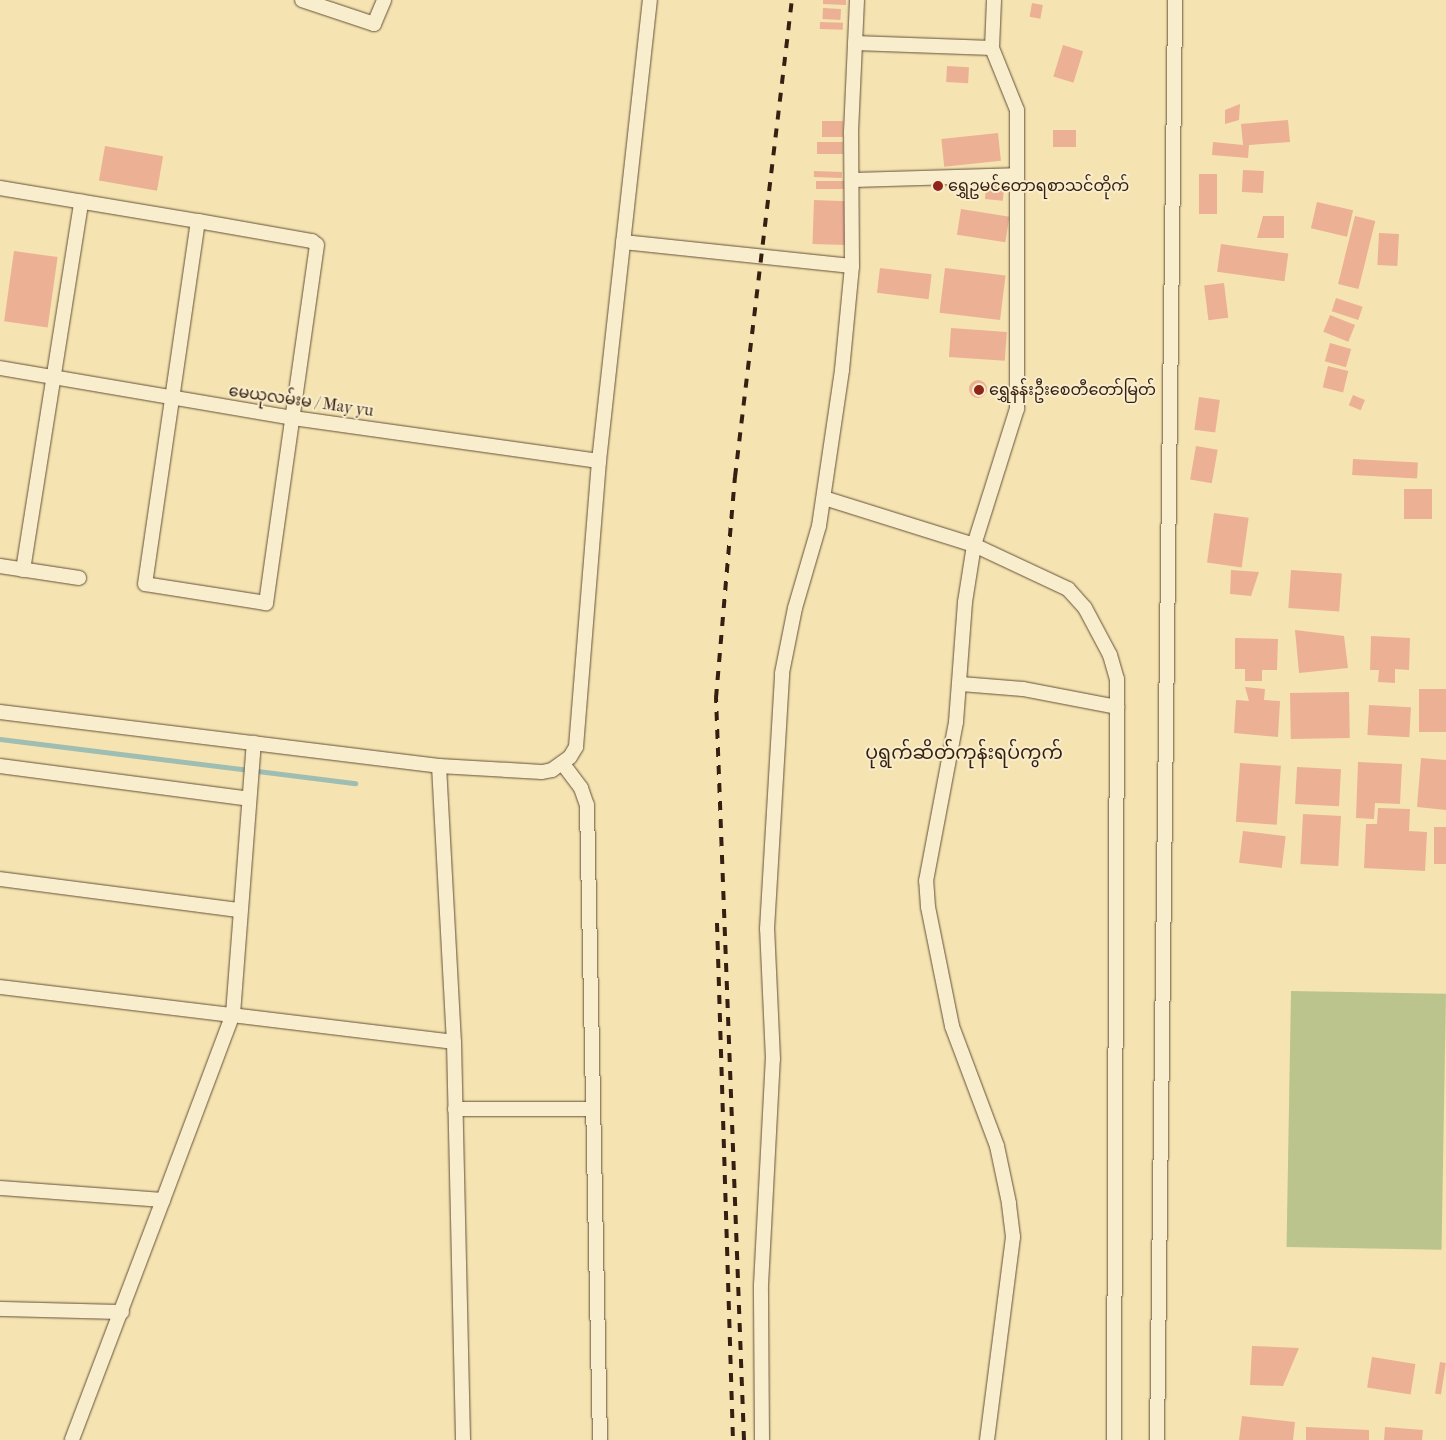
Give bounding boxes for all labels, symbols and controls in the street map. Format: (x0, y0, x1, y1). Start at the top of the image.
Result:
place label: ရွှေဥမင်တောရစာသင်တိုက် (948, 176, 1129, 196)
marker: ရွှေဥမင်တောရစာသင်တိုက် (932, 180, 944, 192)
place label: ရွှေနန်းဦးစေတီတော်မြတ် (989, 380, 1156, 400)
street label: မေယုလမ်းမ / May yu (227, 381, 375, 421)
marker: ရွှေနန်းဦးစေတီတော်မြတ် (973, 384, 985, 396)
district label: ပုရွက်ဆိတ်ကုန်းရပ်ကွက် (865, 743, 1063, 765)

